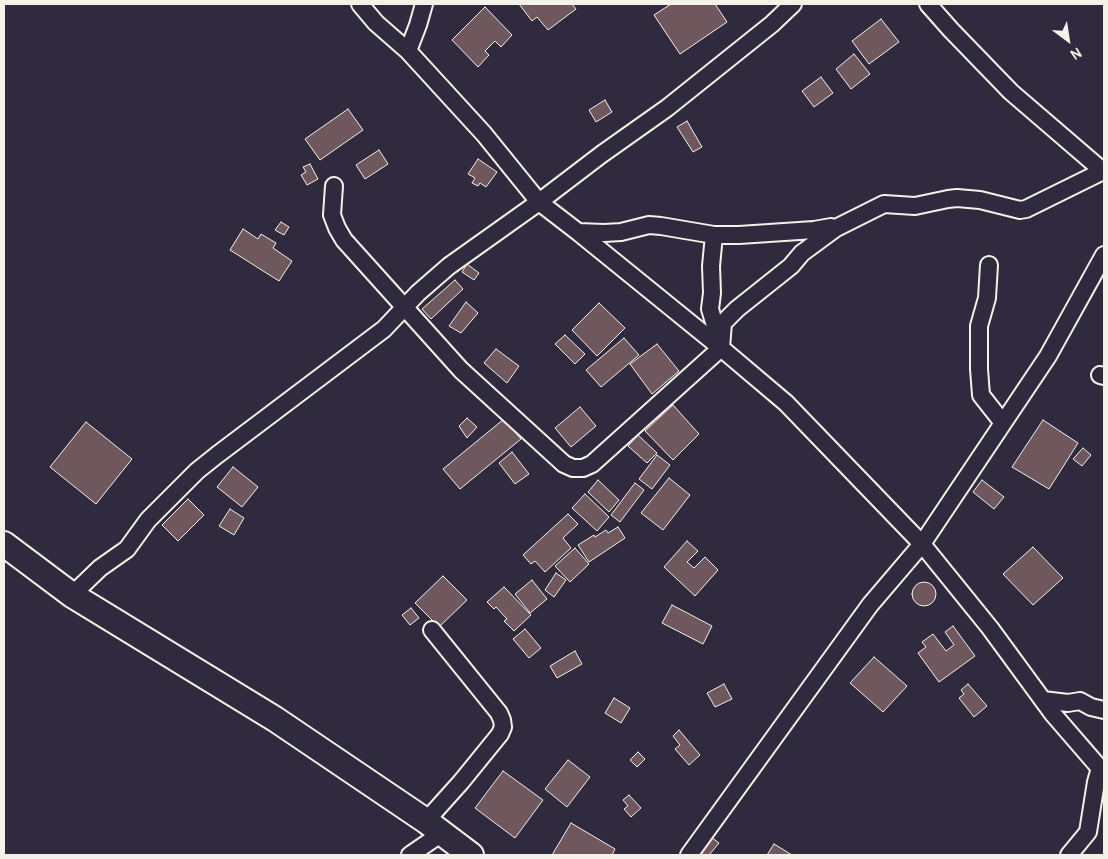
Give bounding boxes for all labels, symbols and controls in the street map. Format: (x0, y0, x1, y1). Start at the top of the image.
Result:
north arrow (1043, 15, 1093, 65)
text: N (1068, 44, 1084, 63)

